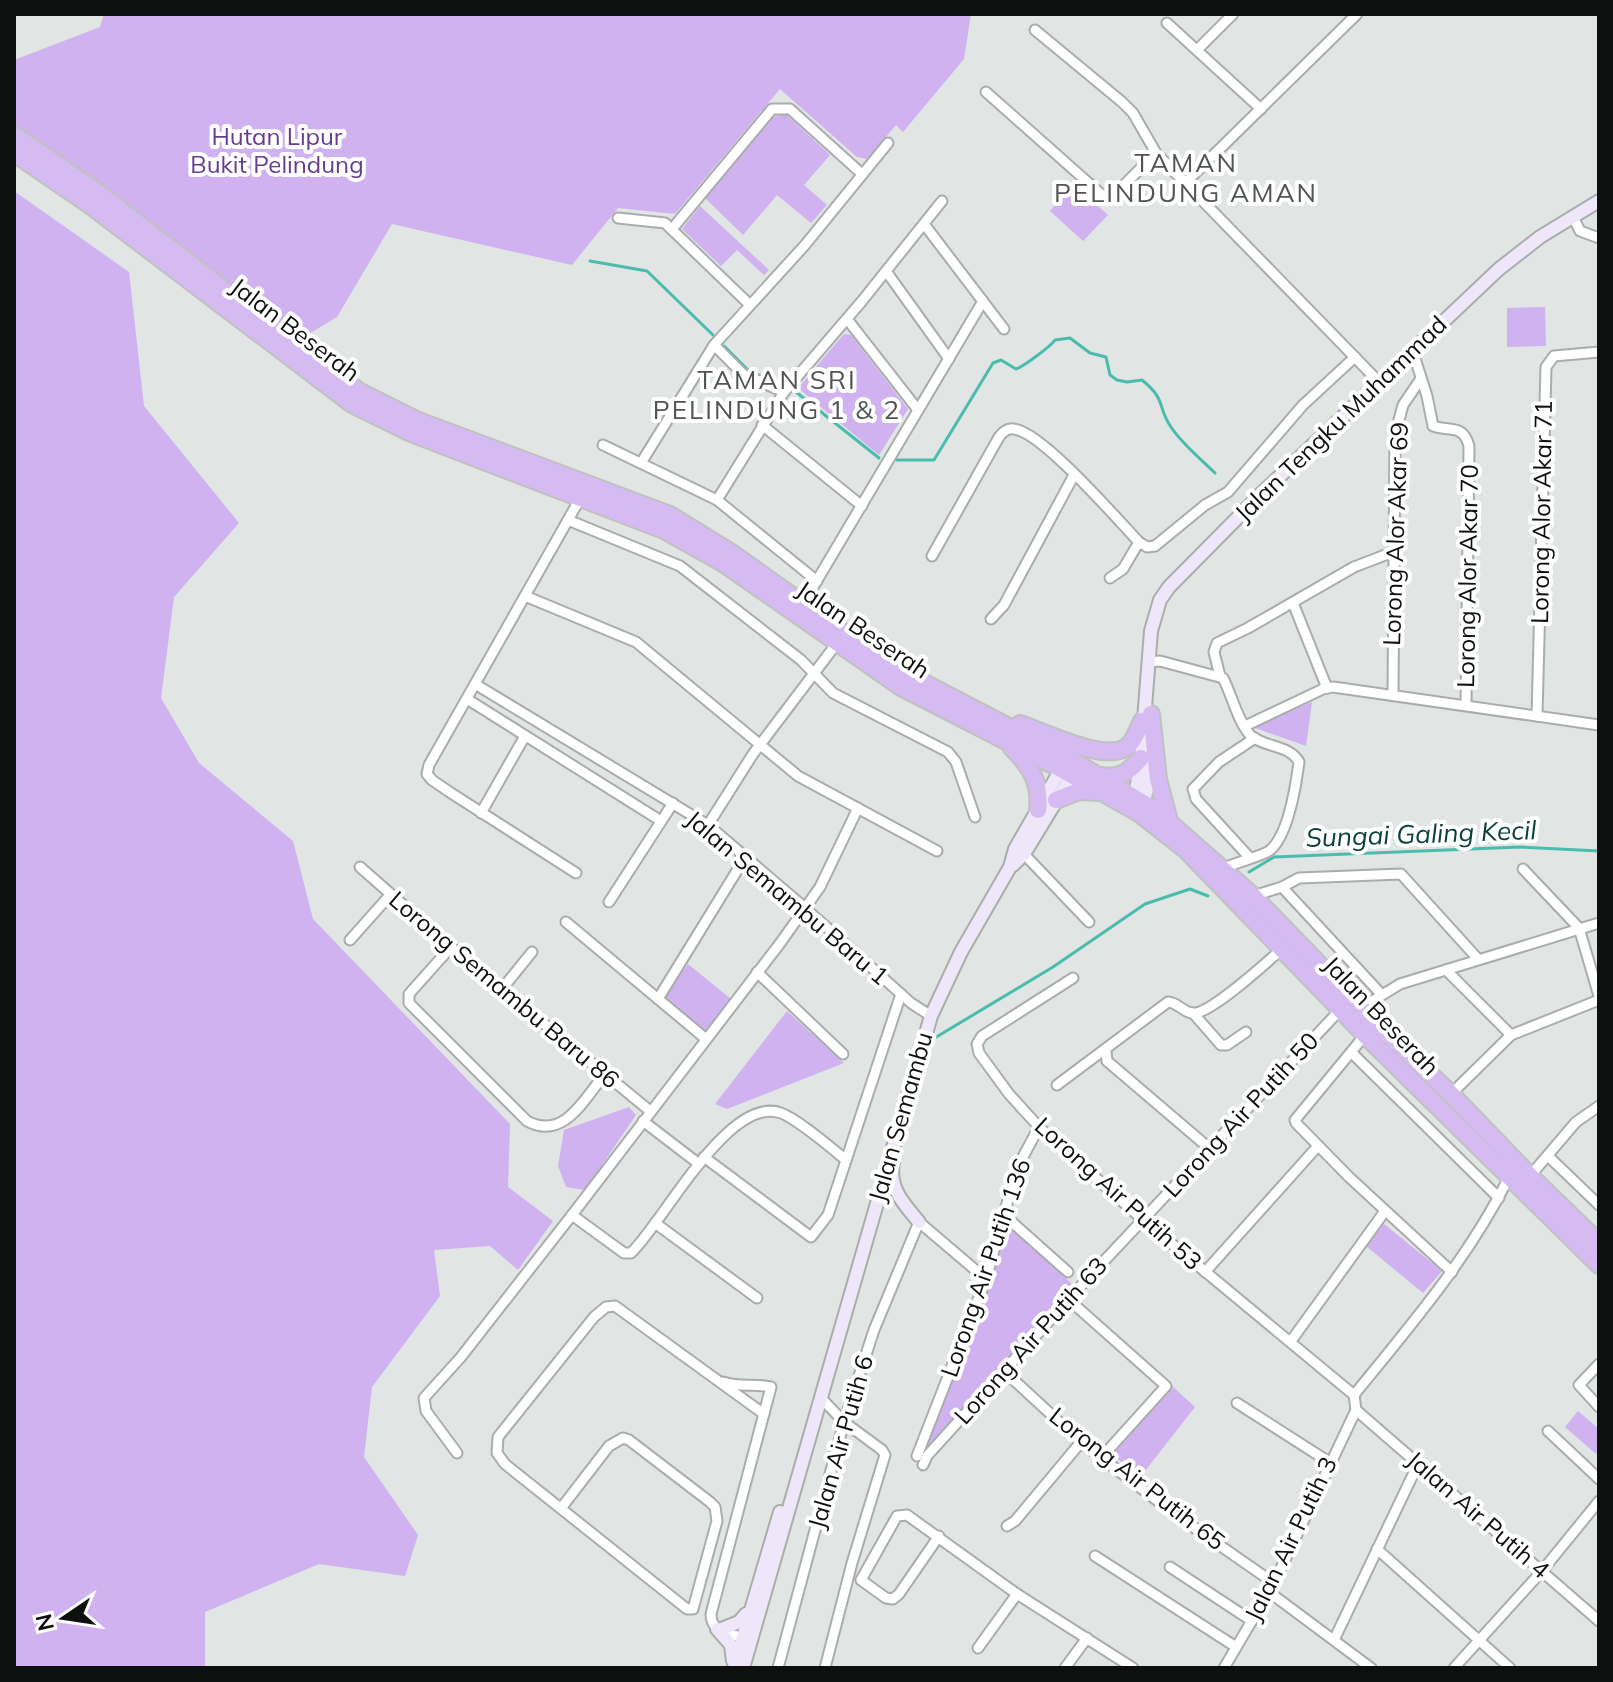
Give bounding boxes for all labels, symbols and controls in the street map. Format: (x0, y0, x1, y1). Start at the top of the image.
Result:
park label: Hutan Lipur Bukit Pelindung (190, 121, 364, 179)
district label: TAMAN PELINDUNG AMAN (1054, 146, 1318, 209)
street label: Jalan Beserah (225, 271, 366, 388)
street label: Jalan Tengku Muhammad (1228, 309, 1453, 527)
district label: TAMAN SRI PELINDUNG 1 & 2 (653, 363, 901, 426)
street label: Lorong Alor Akar 71 (1524, 400, 1558, 624)
street label: Lorong Alor Akar 69 (1376, 422, 1414, 646)
street label: Lorong Alor Akar 70 (1450, 464, 1484, 688)
street label: Jalan Beserah (791, 574, 936, 685)
street label: Jalan Semambu Baru 1 (680, 804, 895, 991)
water label: Sungai Galing Kecil (1305, 813, 1538, 854)
street label: Lorong Semambu Baru 86 (383, 884, 626, 1094)
street label: Jalan Beserah (1317, 949, 1446, 1081)
street label: Lorong Air Putih 50 (1156, 1026, 1324, 1203)
street label: Jalan Semambu (861, 1028, 939, 1205)
street label: Lorong Air Putih 53 (1029, 1110, 1208, 1276)
street label: Lorong Air Putih 136 (934, 1155, 1037, 1381)
street label: Lorong Air Putih 63 (947, 1251, 1113, 1430)
street label: Jalan Air Putih 6 (801, 1351, 879, 1532)
street label: Lorong Air Putih 65 (1044, 1400, 1231, 1556)
street label: Jalan Air Putih 4 (1401, 1444, 1556, 1584)
street label: Jalan Air Putih 3 (1237, 1451, 1343, 1626)
north arrow (24, 1578, 104, 1658)
text: N (29, 1611, 60, 1634)

